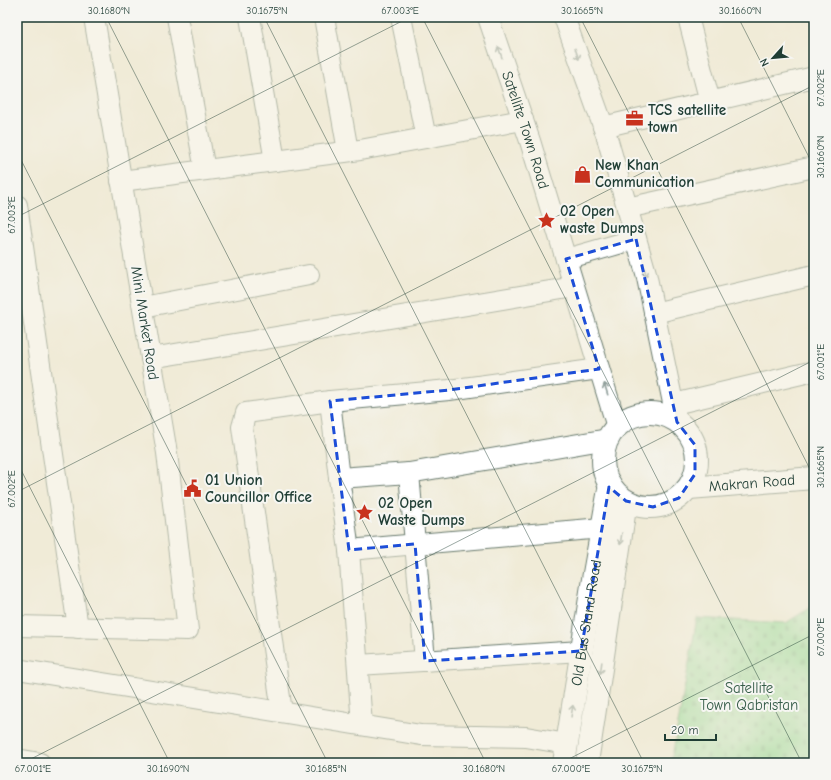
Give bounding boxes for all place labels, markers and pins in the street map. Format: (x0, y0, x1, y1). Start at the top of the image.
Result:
place label: TCS satellite town (647, 101, 726, 136)
office icon: TCS satellite town (625, 109, 645, 129)
place label: New Khan Communication (595, 156, 694, 191)
shop icon: New Khan Communication (572, 164, 592, 184)
place label: 02 Open waste Dumps (560, 202, 644, 237)
place icon: 02 Open waste Dumps (537, 210, 557, 230)
place label: 01 Union Councillor Office (205, 471, 312, 506)
public building icon: 01 Union Councillor Office (182, 479, 202, 499)
place label: 02 Open Waste Dumps (378, 494, 464, 529)
place icon: 02 Open Waste Dumps (355, 502, 375, 522)

